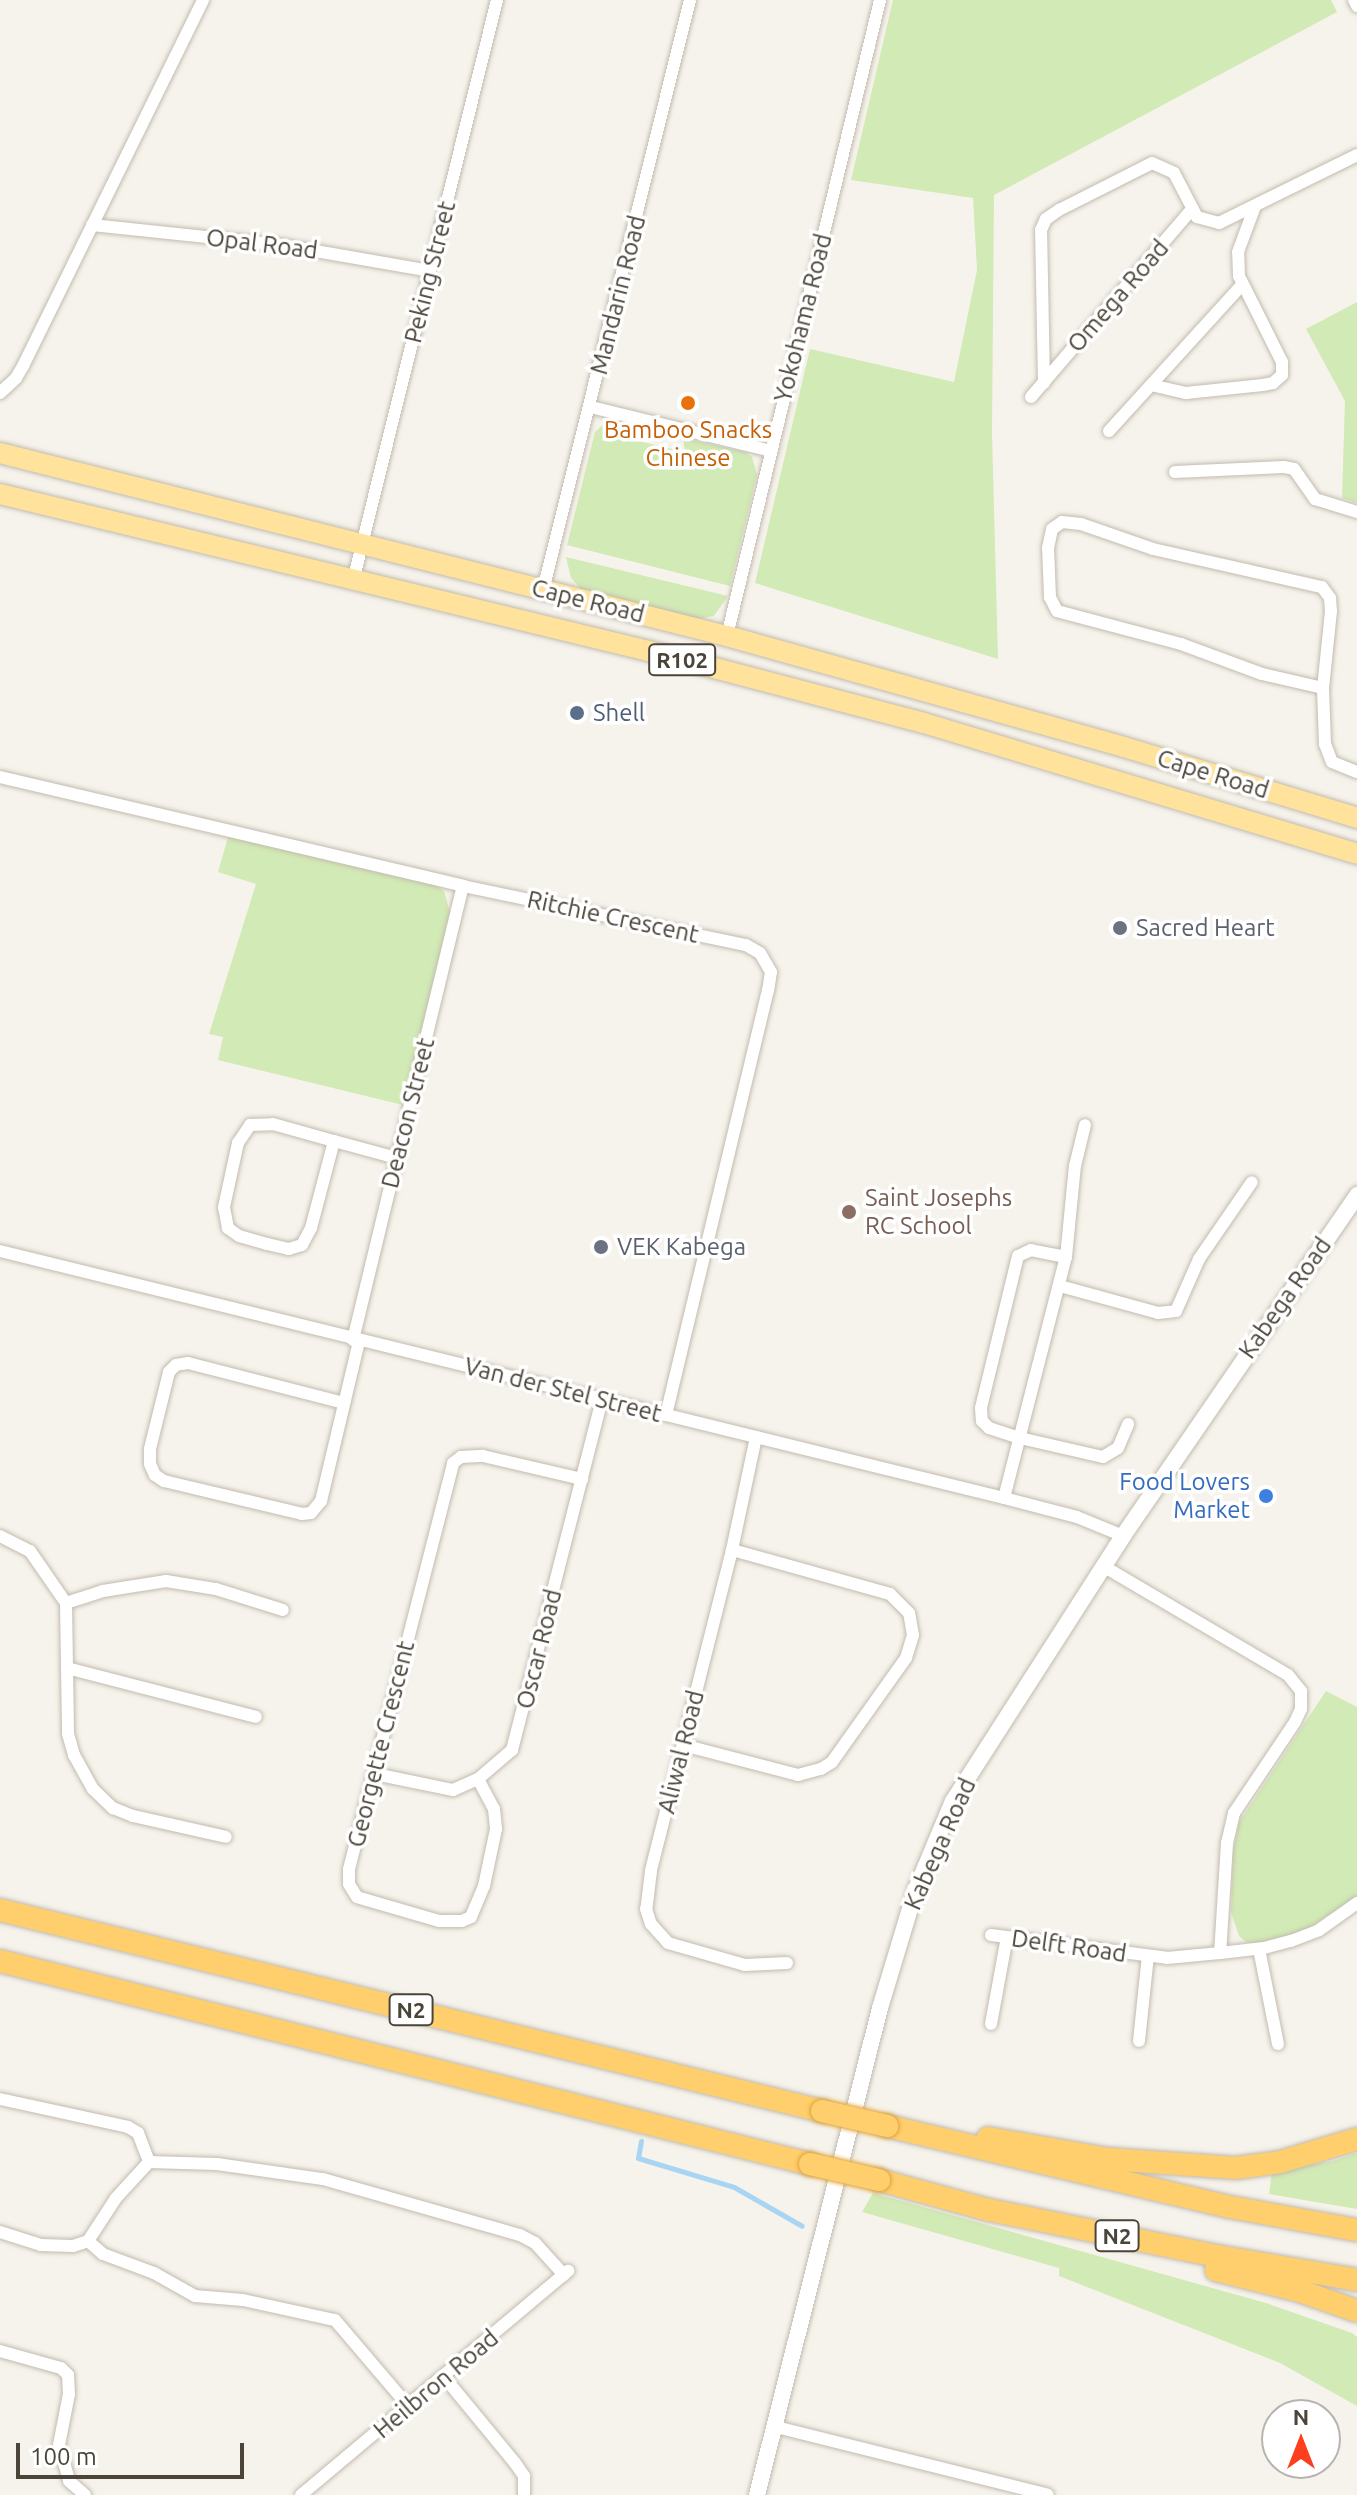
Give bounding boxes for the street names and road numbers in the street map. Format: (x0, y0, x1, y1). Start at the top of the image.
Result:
street label: Peking Street (398, 198, 462, 346)
street label: Mandarin Road (584, 213, 652, 377)
street label: Opal Road (205, 223, 319, 265)
street label: Yokohama Road (768, 231, 838, 405)
street label: Omega Road (1061, 234, 1175, 358)
street label: Cape Road (529, 573, 647, 629)
road number: R102 (648, 642, 716, 678)
street label: Cape Road (1154, 743, 1272, 805)
street label: Ritchie Crescent (525, 885, 701, 949)
street label: Deacon Street (375, 1035, 441, 1191)
street label: Kabega Road (1233, 1232, 1337, 1364)
street label: Van der Stel Street (461, 1352, 665, 1428)
street label: Oscar Road (510, 1586, 568, 1712)
street label: Georgette Crescent (341, 1638, 421, 1850)
street label: Aliwal Road (652, 1688, 710, 1816)
street label: Kabega Road (898, 1774, 982, 1914)
street label: Delft Road (1010, 1924, 1128, 1968)
road number: N2 (387, 1992, 435, 2028)
road number: N2 (1093, 2218, 1141, 2254)
street label: Heilbron Road (368, 2324, 504, 2444)

